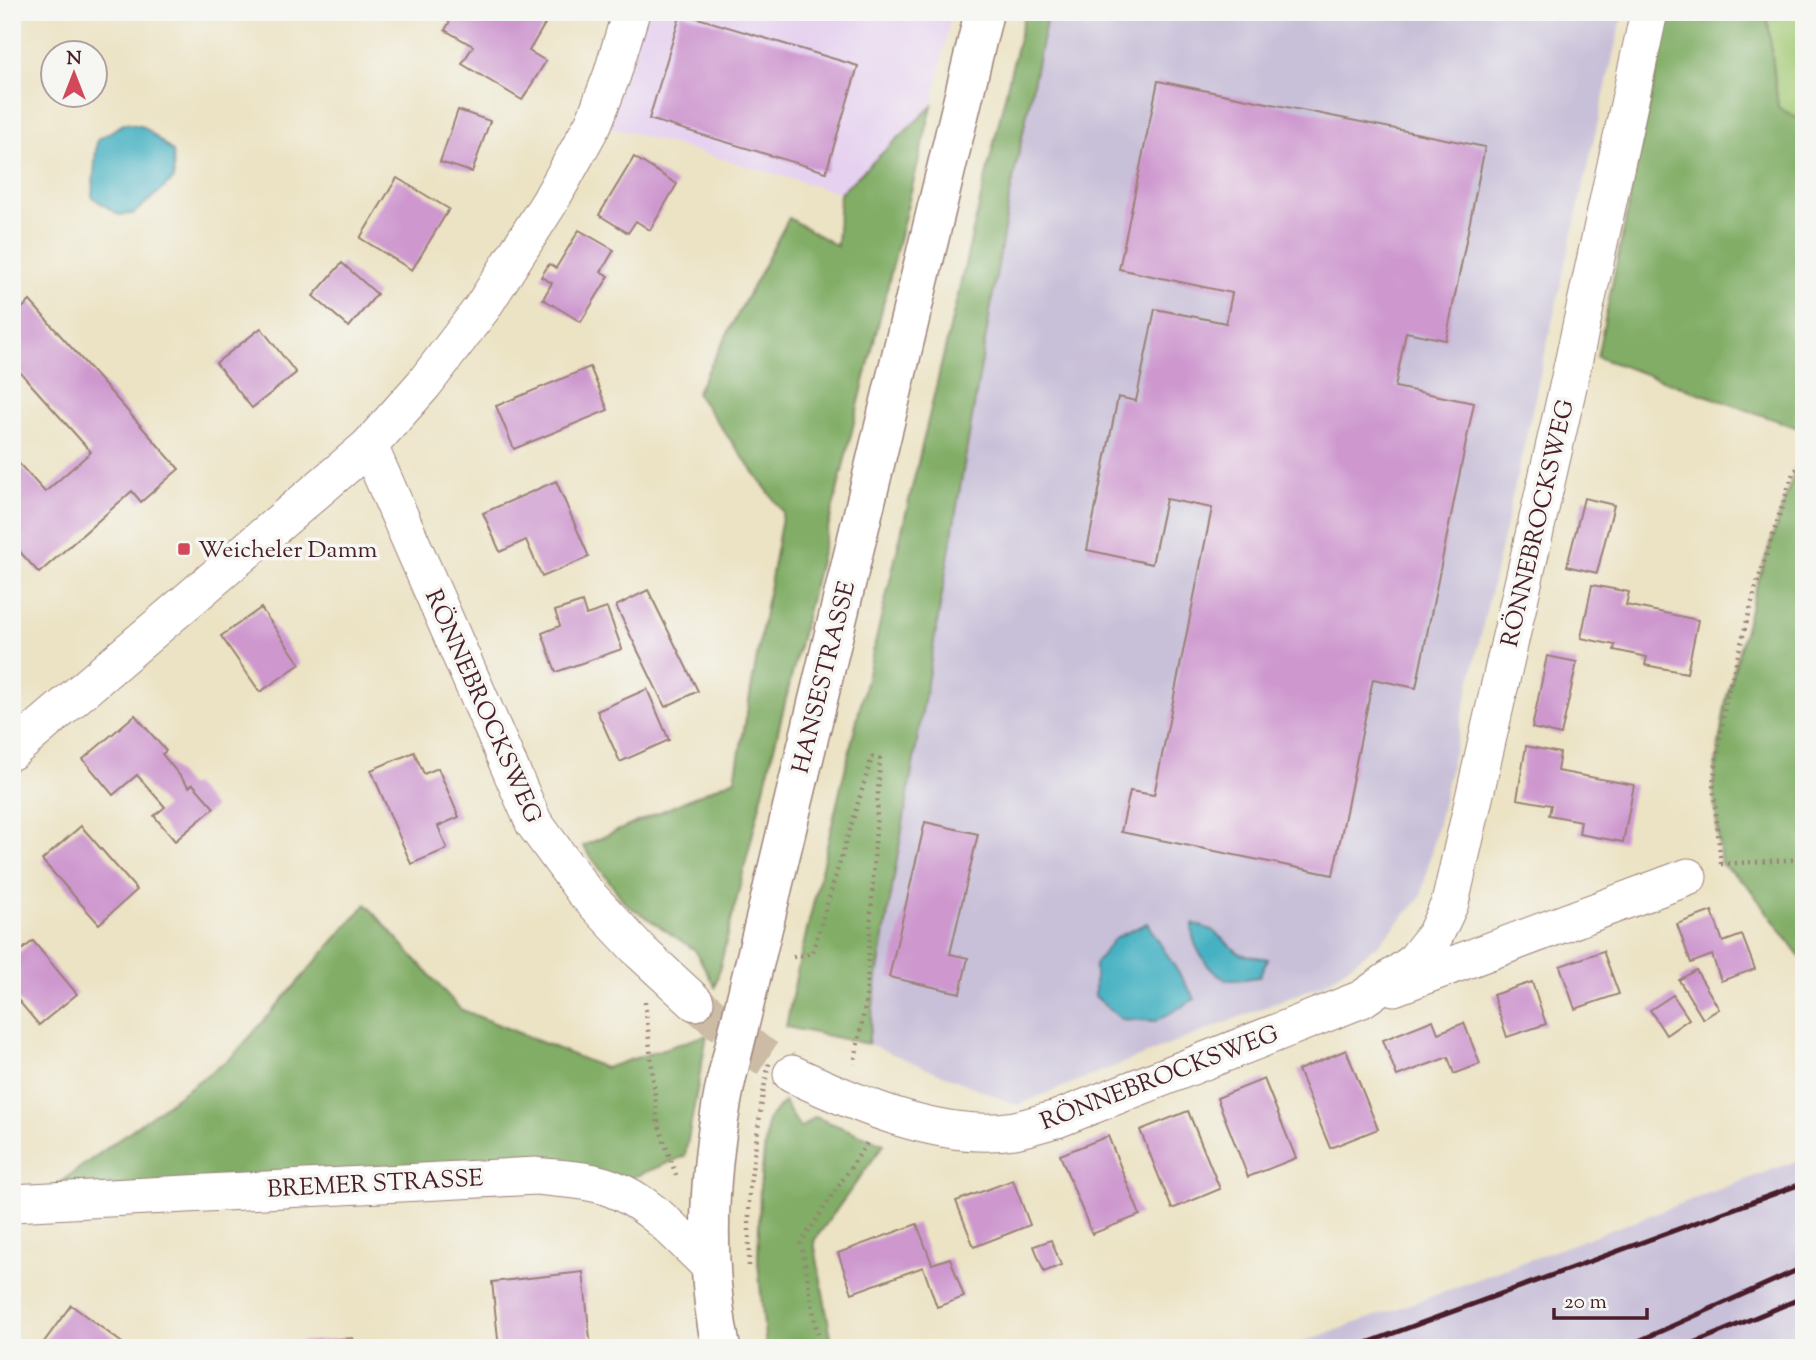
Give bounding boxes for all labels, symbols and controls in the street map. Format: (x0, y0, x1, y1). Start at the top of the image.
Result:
north arrow (38, 38, 108, 108)
text: N (66, 46, 82, 73)
street label: RÖNNEBROCKSWEG (1494, 397, 1584, 650)
place label: Weicheler Damm (198, 534, 378, 568)
marker: Weicheler Damm (176, 541, 192, 557)
street label: HANSESTRASSE (785, 577, 865, 777)
street label: RÖNNEBROCKSWEG (415, 584, 549, 829)
street label: RÖNNEBROCKSWEG (1036, 1018, 1284, 1140)
street label: BREMER STRASSE (266, 1162, 485, 1208)
scale bar (1554, 1276, 1646, 1320)
text: 20 m (1564, 1288, 1607, 1318)

